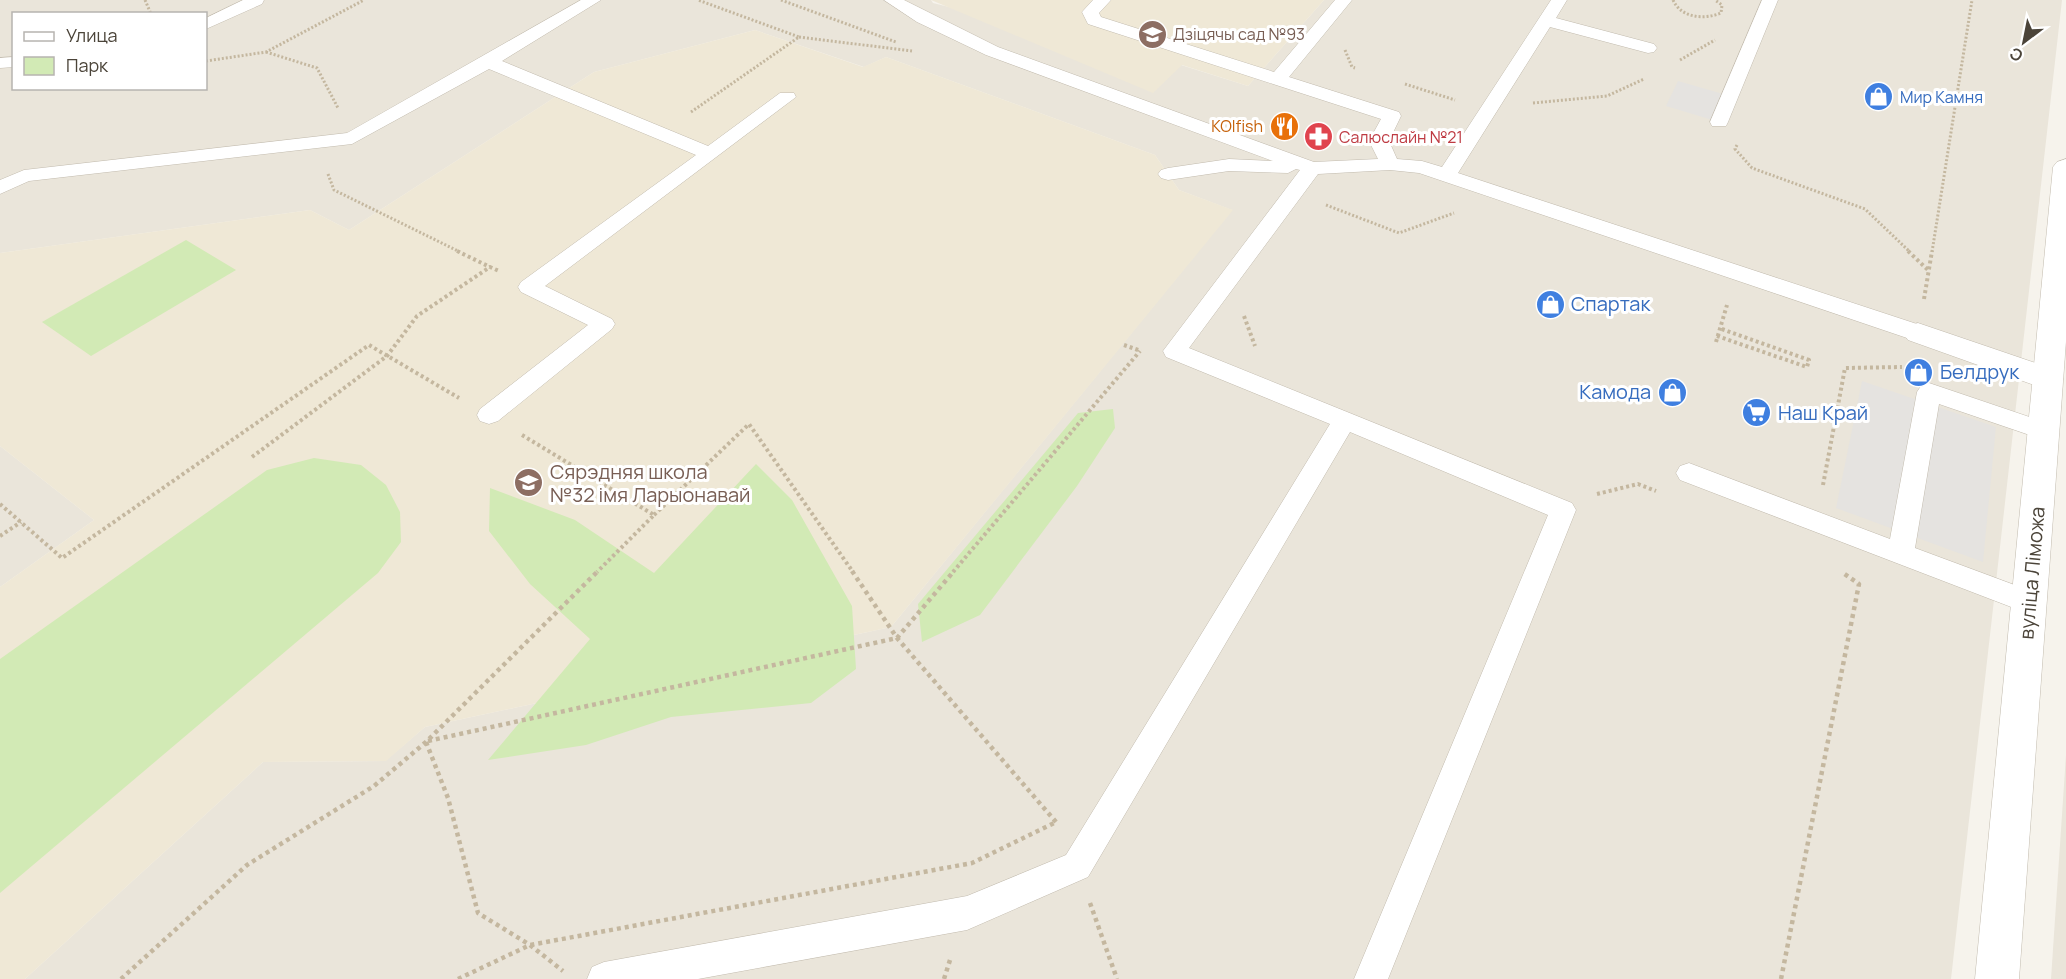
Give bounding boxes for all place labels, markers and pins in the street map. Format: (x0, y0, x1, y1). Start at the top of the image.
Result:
school or university icon: Дзіцячы сад №93 (1136, 18, 1168, 50)
place label: Дзіцячы сад №93 (1173, 23, 1305, 45)
shop icon: Мир Камня (1863, 81, 1895, 113)
place label: Мир Камня (1900, 86, 1983, 108)
restaurant icon: KOIfish (1268, 110, 1300, 142)
place label: KOIfish (1211, 115, 1263, 137)
pharmacy icon: Салюслайн №21 (1302, 121, 1334, 153)
place label: Салюслайн №21 (1339, 126, 1463, 148)
shop icon: Спартак (1534, 288, 1566, 320)
place label: Спартак (1571, 290, 1651, 317)
shop icon: Белдрук (1903, 356, 1935, 388)
place label: Белдрук (1940, 358, 2020, 385)
shop icon: Камода (1656, 376, 1688, 408)
place label: Камода (1579, 378, 1651, 405)
supermarket icon: Наш Край (1741, 397, 1773, 429)
place label: Наш Край (1778, 399, 1868, 426)
place label: Сярэдняя школа №32 імя Ларыонавай (550, 458, 750, 508)
school or university icon: Сярэдняя школа №32 імя Ларыонавай (513, 467, 545, 499)

